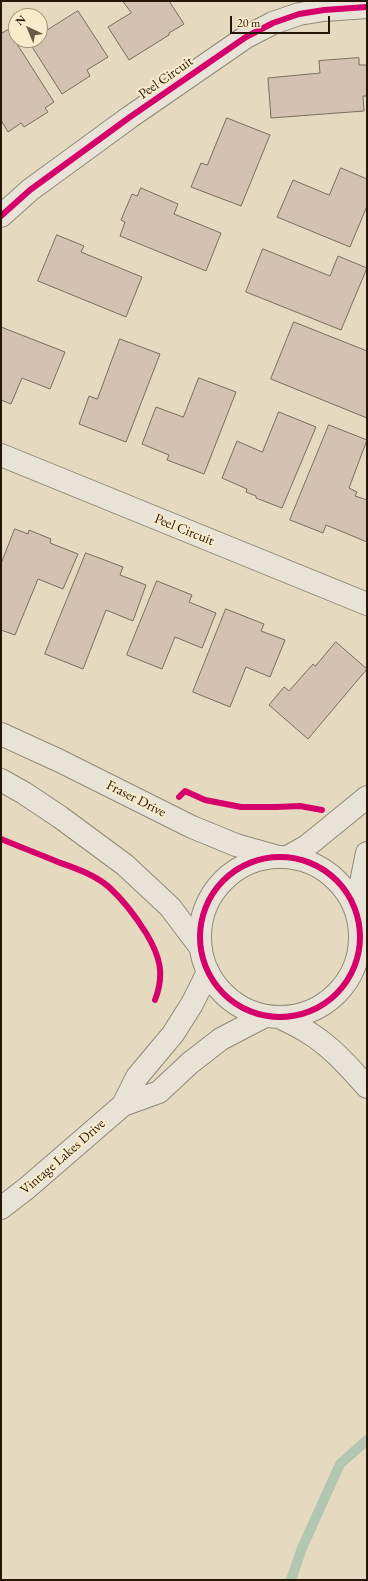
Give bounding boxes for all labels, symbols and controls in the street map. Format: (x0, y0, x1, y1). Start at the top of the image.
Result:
north arrow (8, 8, 48, 48)
scale bar (232, 8, 332, 34)
text: N (12, 12, 28, 28)
text: 20 m (237, 15, 260, 31)
street label: Peel Circuit (135, 53, 197, 103)
street label: Peel Circuit (152, 510, 216, 550)
street label: Fraser Drive (103, 777, 169, 821)
street label: Vintage Lakes Drive (17, 1115, 109, 1199)

